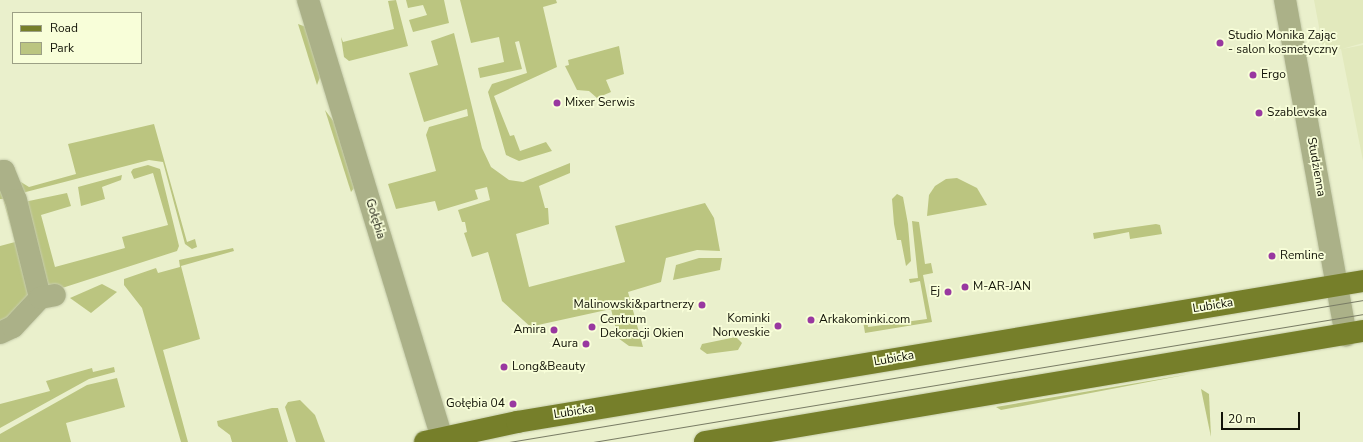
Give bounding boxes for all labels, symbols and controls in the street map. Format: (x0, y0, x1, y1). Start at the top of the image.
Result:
legend (12, 12, 142, 64)
text: Road (50, 20, 78, 36)
place label: Studio Monika Zając - salon kosmetyczny (1228, 29, 1338, 57)
marker: Studio Monika Zając - salon kosmetyczny (1215, 38, 1225, 48)
text: Park (50, 40, 74, 56)
place label: Ergo (1261, 68, 1286, 82)
marker: Ergo (1248, 70, 1258, 80)
place label: Mixer Serwis (565, 96, 635, 110)
marker: Mixer Serwis (552, 98, 562, 108)
place label: Szablevska (1267, 106, 1327, 120)
marker: Szablevska (1254, 108, 1264, 118)
street label: Studzienna (1304, 136, 1328, 198)
street label: Gołębia (362, 197, 388, 241)
place label: Remline (1280, 249, 1324, 263)
marker: Remline (1267, 251, 1277, 261)
place label: M-AR-JAN (973, 280, 1031, 294)
marker: M-AR-JAN (960, 282, 970, 292)
place label: Ej (930, 285, 940, 299)
marker: Ej (943, 287, 953, 297)
street label: Lubicka (1192, 296, 1234, 316)
place label: Malinowski&partnerzy (573, 298, 694, 312)
marker: Malinowski&partnerzy (697, 300, 707, 310)
place label: Kominki Norweskie (712, 312, 770, 340)
place label: Centrum Dekoracji Okien (600, 313, 684, 341)
place label: Arkakominki.com (819, 313, 910, 327)
marker: Arkakominki.com (806, 315, 816, 325)
marker: Kominki Norweskie (773, 321, 783, 331)
marker: Centrum Dekoracji Okien (587, 322, 597, 332)
place label: Amira (514, 323, 546, 337)
marker: Amira (549, 325, 559, 335)
place label: Aura (552, 337, 578, 351)
marker: Aura (581, 339, 591, 349)
street label: Lubicka (873, 348, 915, 370)
place label: Long&Beauty (512, 360, 585, 374)
marker: Long&Beauty (499, 362, 509, 372)
place label: Gołębia 04 (446, 397, 505, 411)
marker: Gołębia 04 (508, 399, 518, 409)
street label: Lubicka (553, 402, 595, 422)
scale bar (1223, 404, 1302, 430)
text: 20 m (1228, 411, 1256, 427)

